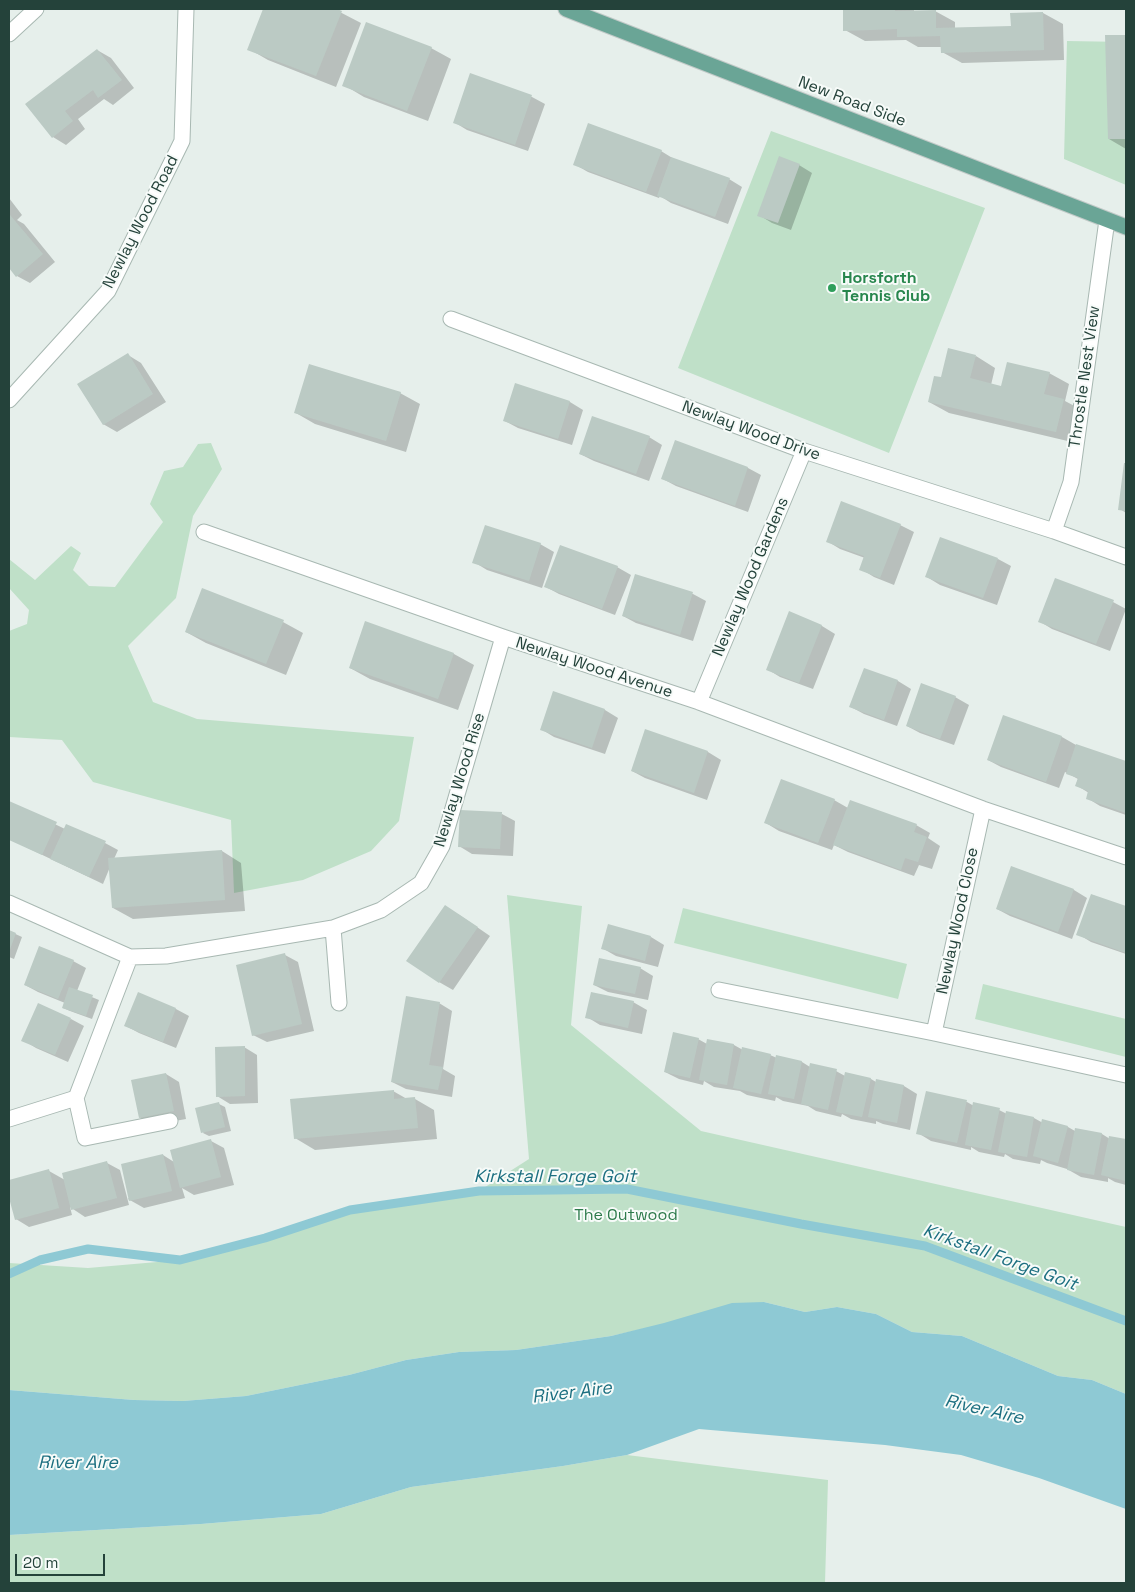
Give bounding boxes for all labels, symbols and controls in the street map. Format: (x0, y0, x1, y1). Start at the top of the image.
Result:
street label: New Road Side (795, 73, 909, 131)
street label: Newlay Wood Road (99, 152, 183, 292)
place label: Horsforth Tennis Club (842, 269, 930, 307)
marker: Horsforth Tennis Club (826, 282, 838, 294)
street label: Throstle Nest View (1065, 304, 1105, 450)
street label: Newlay Wood Drive (679, 397, 823, 465)
street label: Newlay Wood Gardens (709, 495, 793, 659)
street label: Newlay Wood Avenue (513, 634, 675, 702)
street label: Newlay Wood Rise (430, 711, 490, 849)
street label: Newlay Wood Close (933, 846, 983, 996)
water label: Kirkstall Forge Goit (474, 1166, 636, 1188)
park label: The Outwood (574, 1206, 678, 1226)
water label: Kirkstall Forge Goit (920, 1220, 1080, 1296)
water label: River Aire (531, 1377, 613, 1409)
water label: River Aire (943, 1390, 1025, 1430)
water label: River Aire (38, 1452, 118, 1474)
scale bar (18, 1544, 108, 1576)
text: 20 m (23, 1553, 58, 1572)

